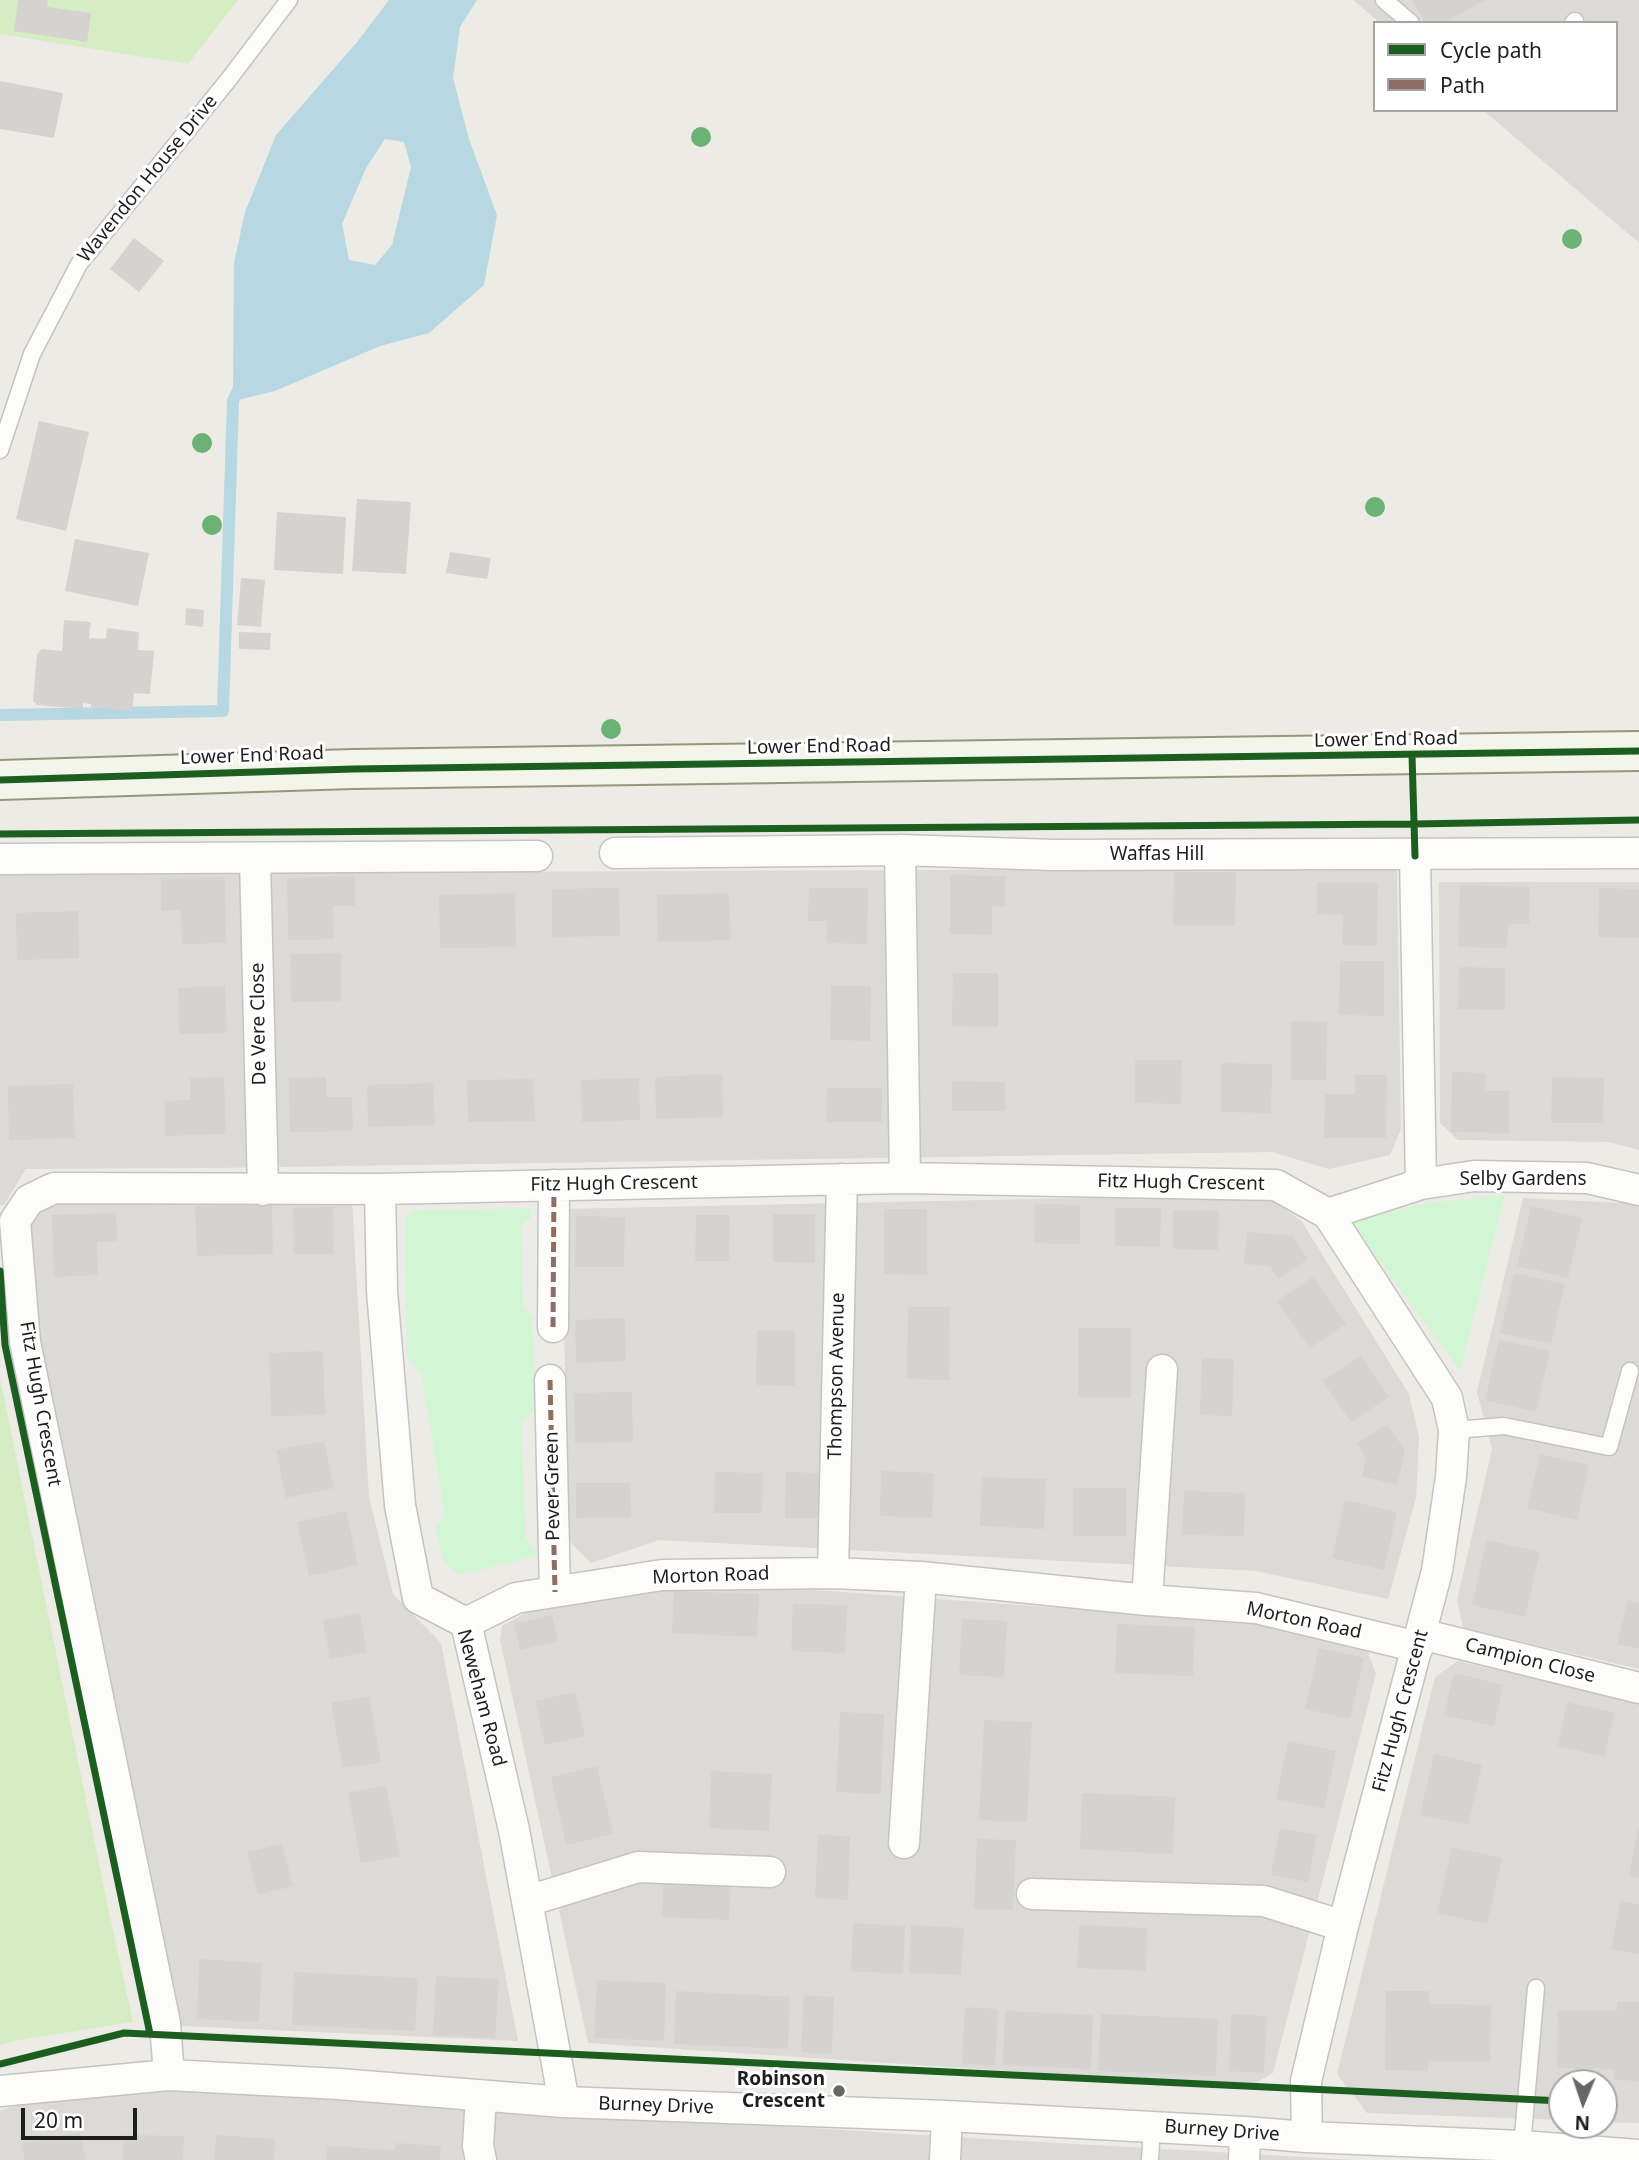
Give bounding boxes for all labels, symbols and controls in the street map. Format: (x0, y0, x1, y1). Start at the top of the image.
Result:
legend (1373, 21, 1618, 112)
text: Cycle path (1440, 36, 1542, 64)
text: Path (1440, 71, 1485, 99)
street label: Wavendon House Drive (73, 91, 223, 267)
street label: Lower End Road (1314, 727, 1458, 753)
street label: Lower End Road (747, 734, 891, 760)
street label: Lower End Road (180, 742, 324, 770)
street label: Waffas Hill (1110, 844, 1204, 866)
street label: De Vere Close (247, 963, 271, 1085)
street label: Selby Gardens (1459, 1169, 1587, 1191)
street label: Fitz Hugh Crescent (1097, 1170, 1265, 1196)
street label: Fitz Hugh Crescent (530, 1171, 698, 1197)
street label: Thompson Avenue (824, 1292, 850, 1460)
street label: Fitz Hugh Crescent (14, 1320, 66, 1488)
street label: Pever Green (541, 1431, 565, 1541)
street label: Morton Road (652, 1563, 770, 1589)
street label: Morton Road (1244, 1598, 1364, 1644)
street label: Neweham Road (452, 1627, 510, 1769)
street label: Fitz Hugh Crescent (1368, 1627, 1434, 1795)
street label: Campion Close (1463, 1634, 1597, 1688)
place label: Robinson Crescent (737, 2069, 825, 2113)
north arrow (1548, 2069, 1618, 2139)
marker: Robinson Crescent (831, 2083, 847, 2099)
street label: Burney Drive (598, 2093, 714, 2119)
scale bar (24, 2094, 140, 2138)
text: 20 m (34, 2106, 83, 2134)
text: N (1574, 2110, 1591, 2136)
street label: Burney Drive (1164, 2116, 1280, 2146)

